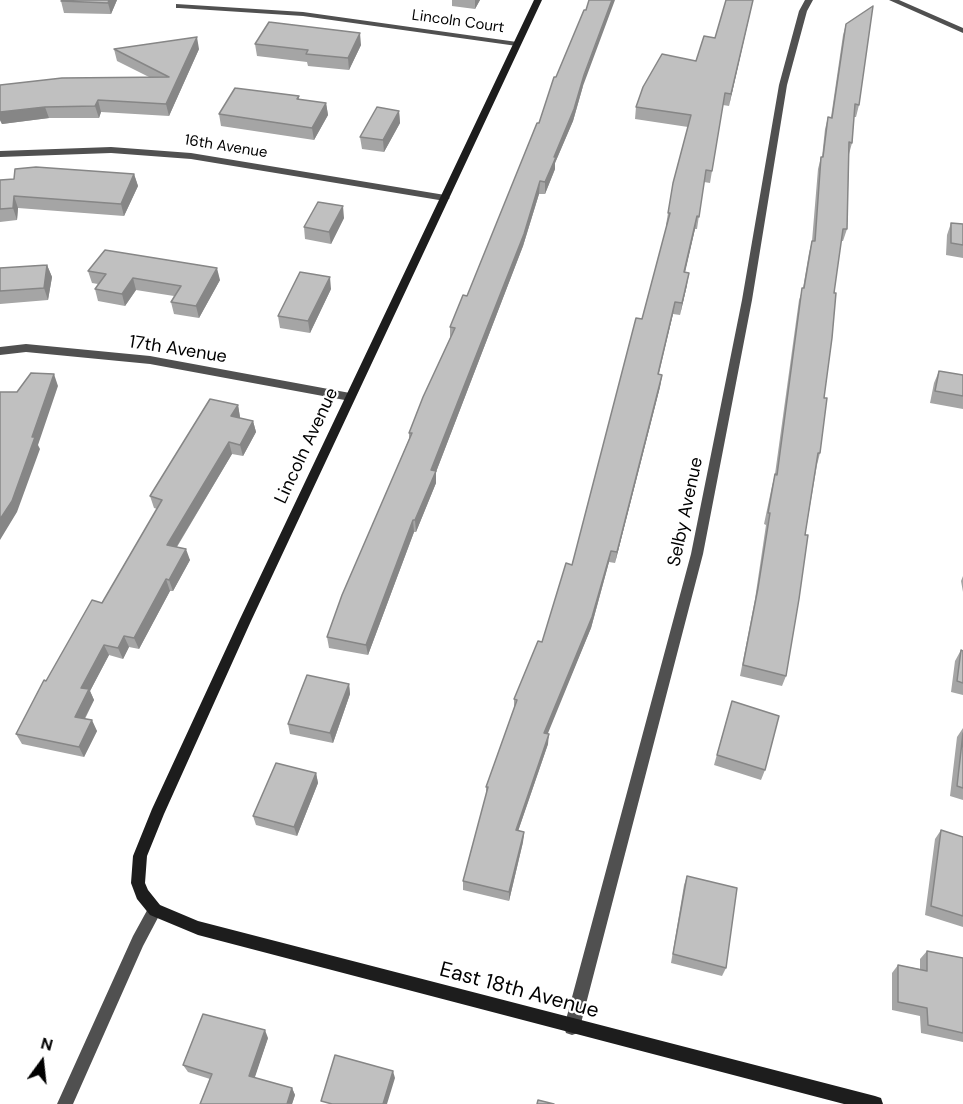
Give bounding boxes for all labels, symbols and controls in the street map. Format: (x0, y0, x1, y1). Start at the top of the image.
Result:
street label: Lincoln Court (411, 7, 505, 37)
street label: 16th Avenue (183, 132, 269, 162)
street label: 17th Avenue (128, 332, 228, 368)
street label: Lincoln Avenue (271, 385, 343, 507)
street label: Selby Avenue (664, 455, 708, 569)
street label: East 18th Avenue (437, 958, 601, 1024)
north arrow (12, 1032, 72, 1092)
text: N (38, 1032, 55, 1056)

